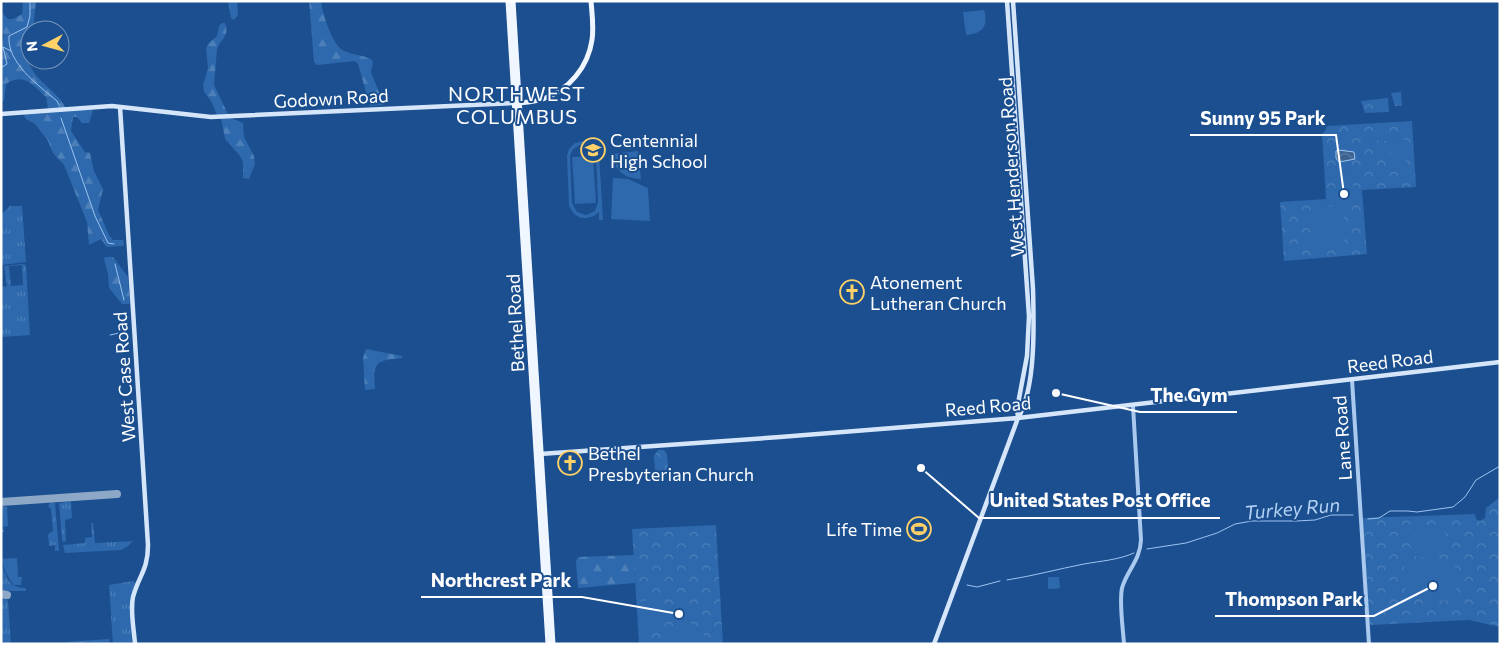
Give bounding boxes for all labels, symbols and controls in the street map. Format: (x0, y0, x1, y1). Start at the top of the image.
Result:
north arrow (20, 20, 70, 70)
text: N (23, 40, 41, 53)
street label: West Henderson Road (994, 76, 1028, 258)
district label: NORTHWEST COLUMBUS (448, 81, 586, 128)
street label: Godown Road (273, 84, 389, 112)
callout: Sunny 95 Park (1190, 101, 1336, 135)
text: Sunny 95 Park (1200, 106, 1326, 129)
place label: Centennial High School (610, 129, 708, 172)
school or university icon: Centennial High School (580, 137, 606, 163)
place label: Atonement Lutheran Church (870, 271, 1007, 314)
street label: Bethel Road (501, 273, 529, 373)
church icon: Atonement Lutheran Church (839, 279, 865, 305)
street label: West Case Road (108, 311, 140, 443)
street label: Reed Road (1346, 345, 1434, 377)
callout: The Gym (1140, 378, 1237, 412)
text: The Gym (1150, 383, 1228, 406)
street label: Reed Road (944, 391, 1032, 421)
street label: Lane Road (1328, 395, 1356, 481)
place label: Bethel Presbyterian Church (588, 442, 754, 485)
church icon: Bethel Presbyterian Church (557, 450, 583, 476)
callout: United States Post Office (979, 484, 1220, 518)
text: United States Post Office (989, 488, 1211, 511)
water label: Turkey Run (1243, 492, 1341, 524)
sports icon: Life Time (906, 516, 932, 542)
place label: Life Time (826, 518, 902, 540)
callout: Northcrest Park (421, 563, 582, 597)
text: Northcrest Park (431, 568, 571, 591)
callout: Thompson Park (1215, 582, 1374, 616)
text: Thompson Park (1225, 587, 1363, 610)

